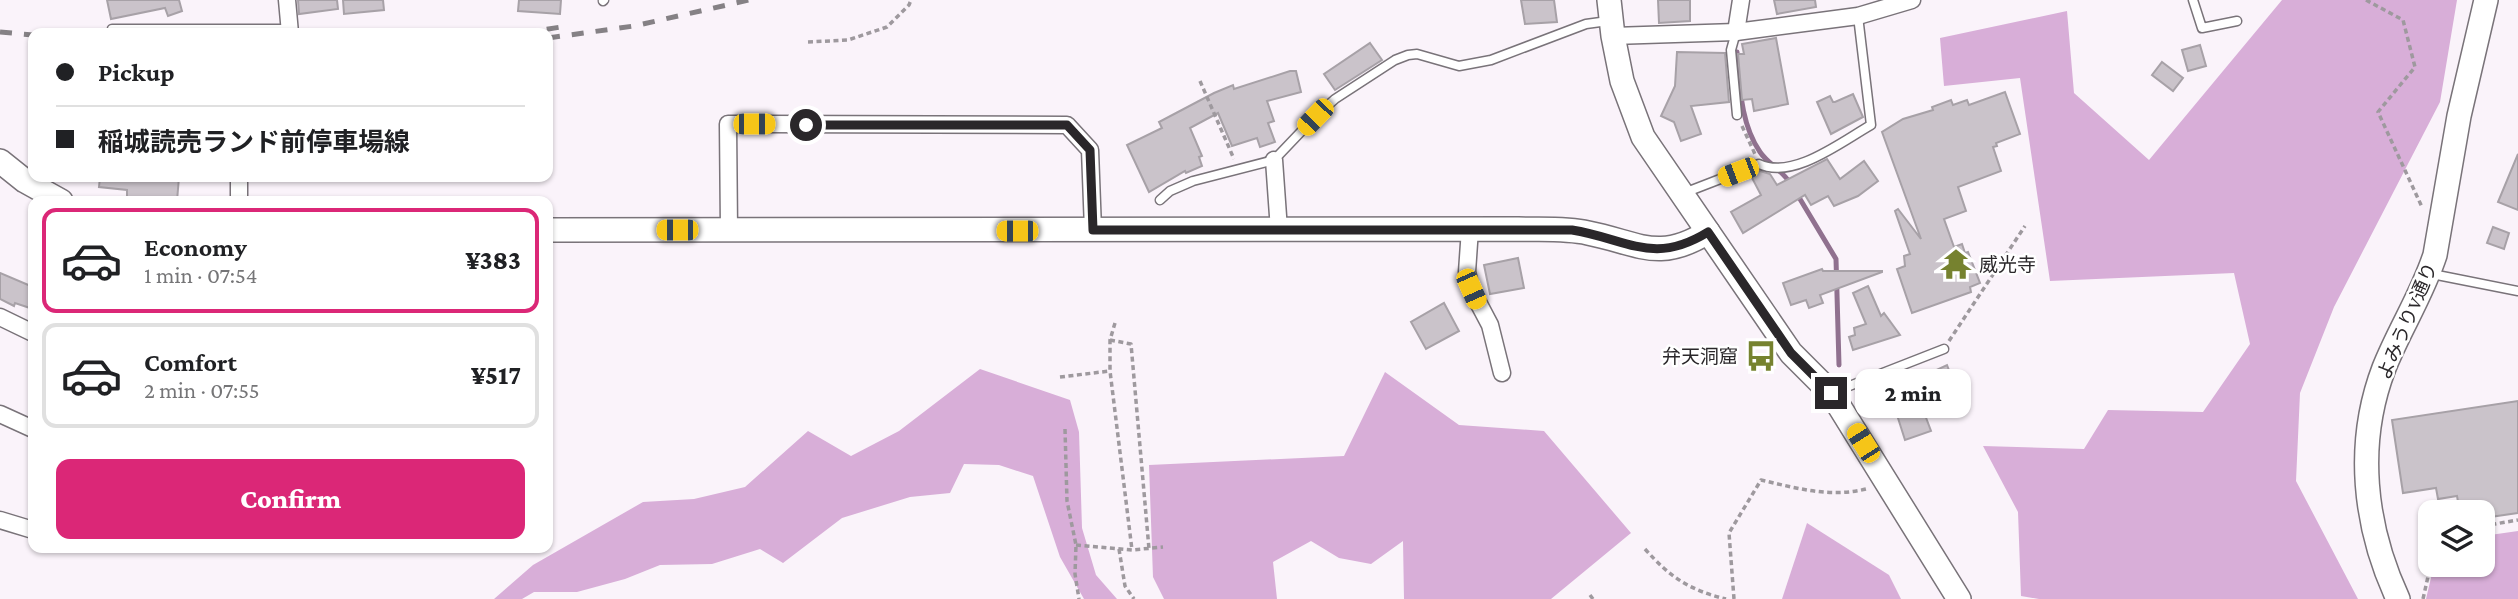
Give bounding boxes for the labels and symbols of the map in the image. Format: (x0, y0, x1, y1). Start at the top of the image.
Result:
car (1293, 95, 1338, 139)
route start (790, 109, 822, 141)
car (734, 114, 776, 135)
car (1715, 155, 1762, 189)
car (657, 220, 699, 241)
car (997, 221, 1039, 242)
temple icon: 威光寺 (1939, 247, 1973, 281)
place label: 威光寺 (1979, 254, 2036, 275)
street label: よみうりV通り (2373, 259, 2441, 383)
car (1453, 266, 1490, 312)
bus stop icon: 弁天洞窟 (1744, 339, 1778, 373)
place label: 弁天洞窟 (1662, 346, 1738, 367)
callout: 2 min (1856, 368, 1971, 418)
route end (1815, 377, 1847, 409)
car (1843, 420, 1884, 466)

